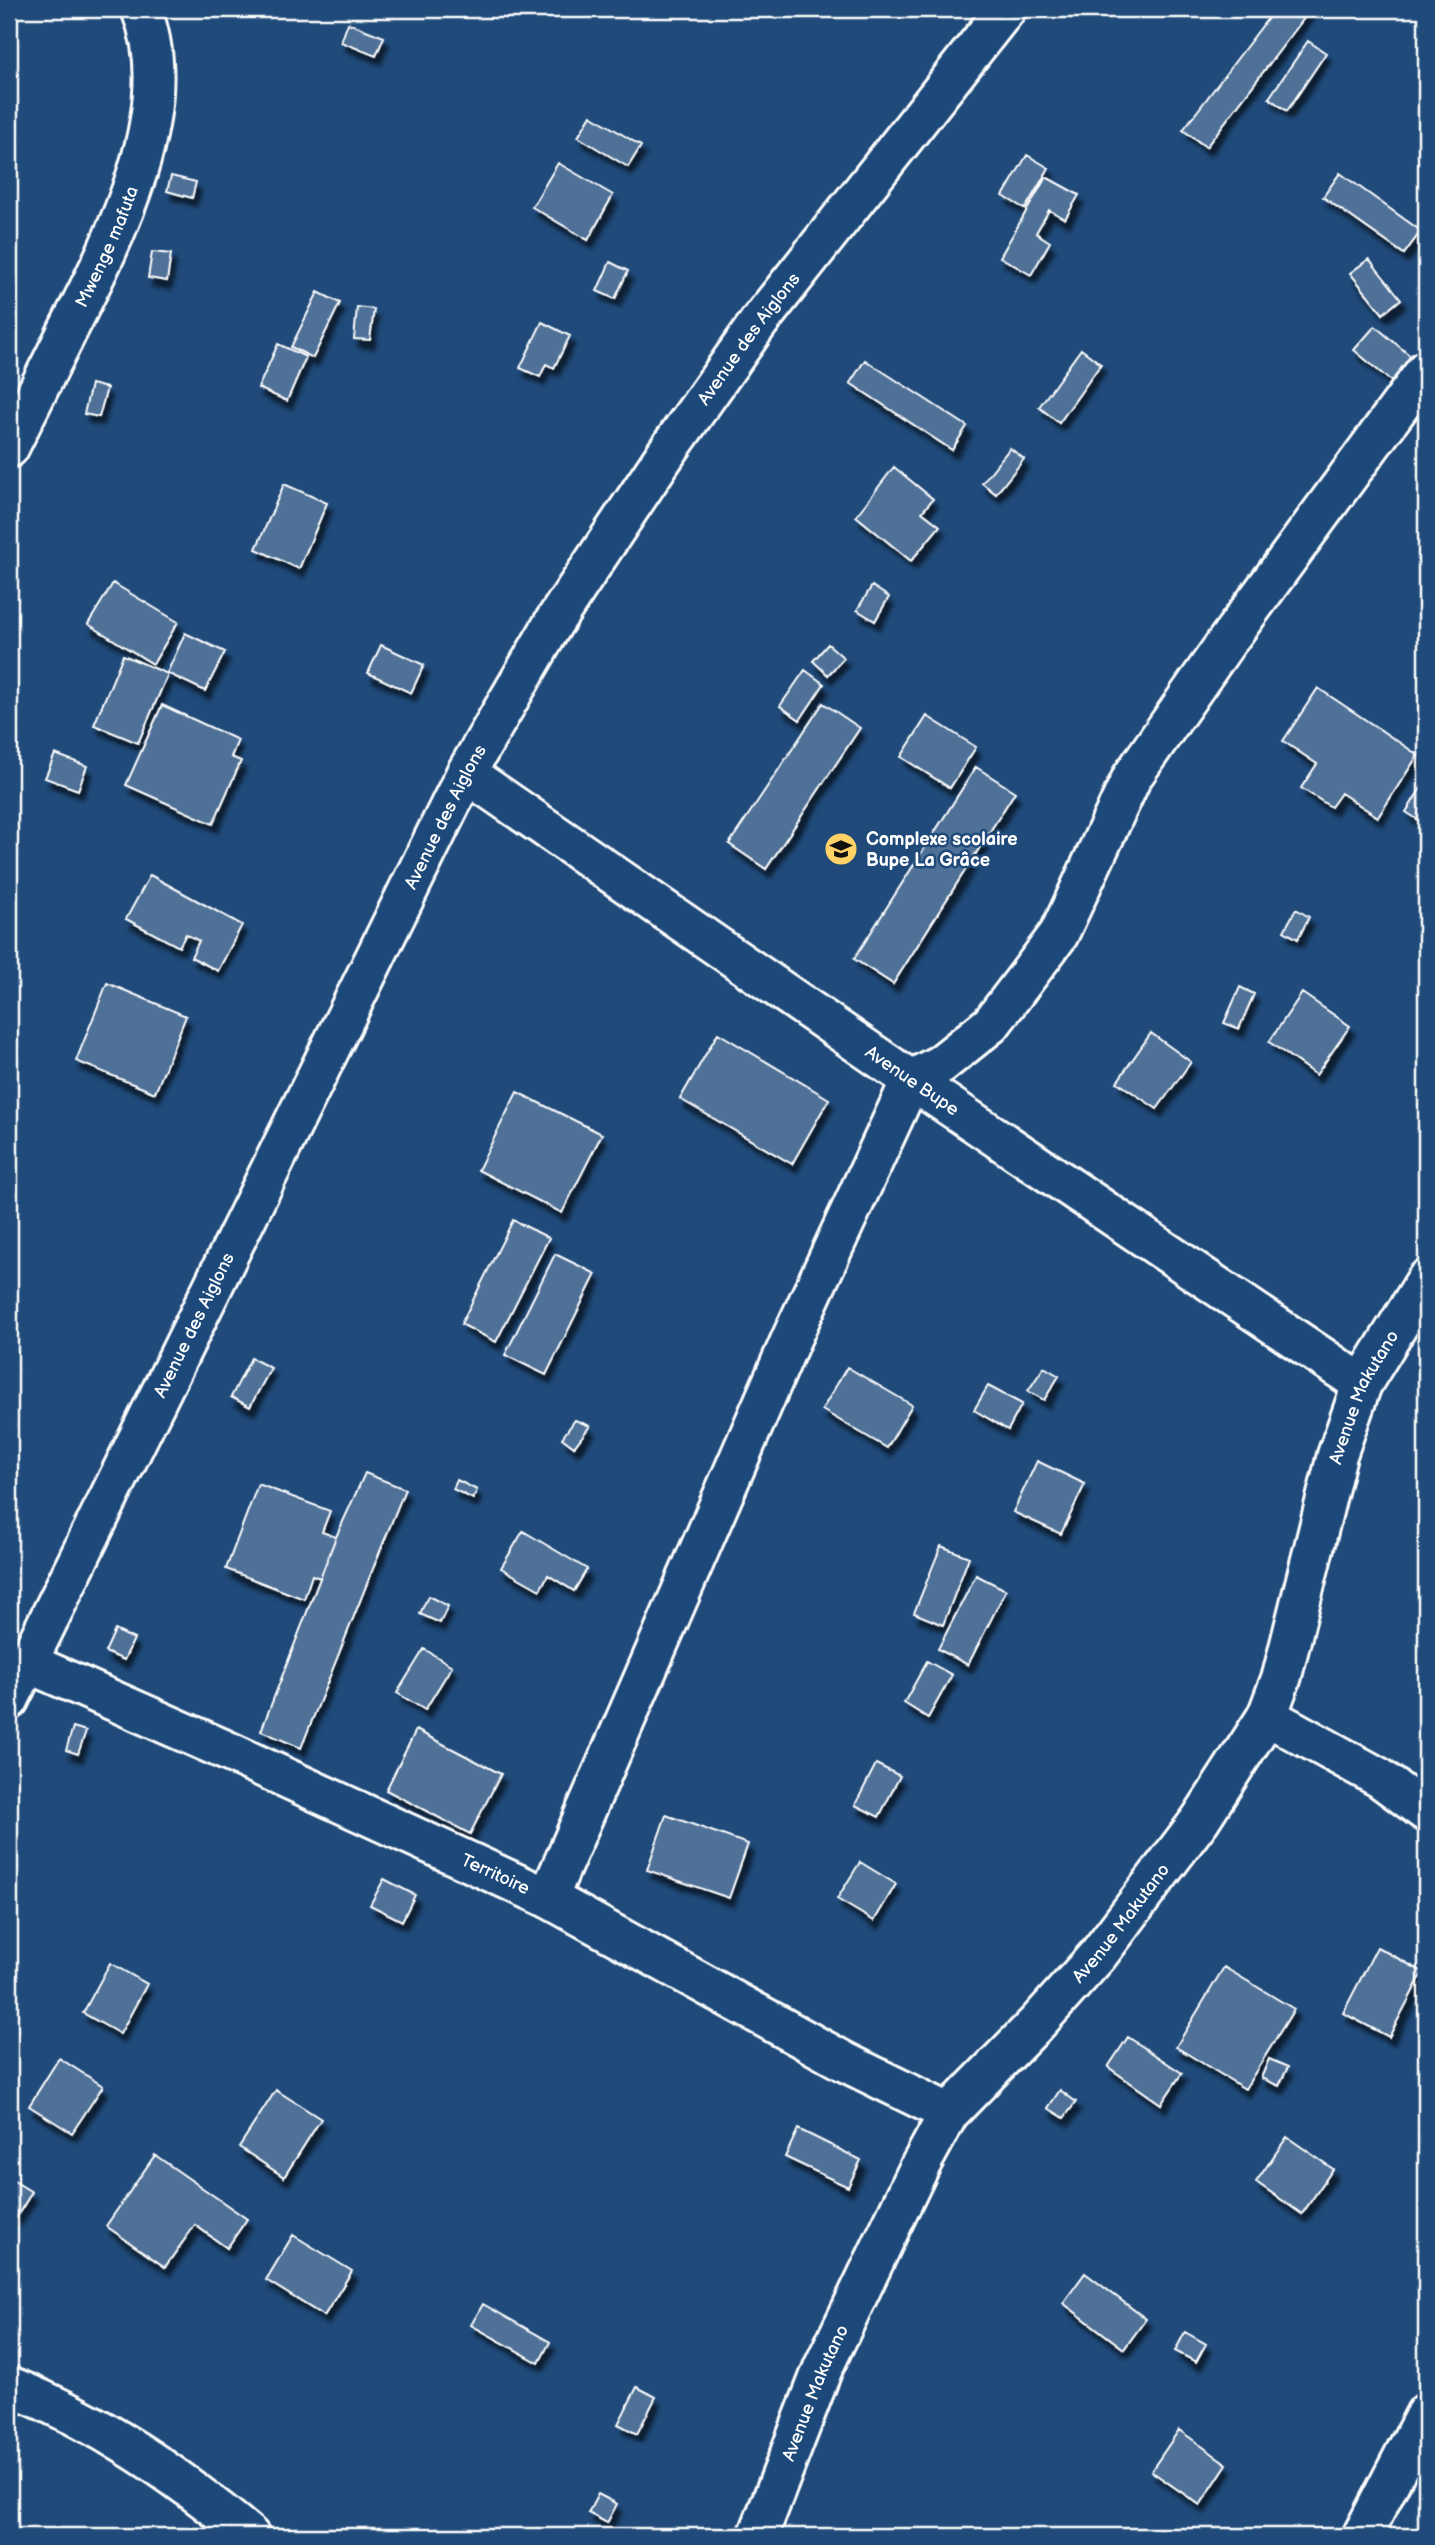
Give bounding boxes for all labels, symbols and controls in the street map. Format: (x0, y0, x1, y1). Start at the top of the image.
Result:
street label: Mwenge mafuta (71, 184, 143, 311)
street label: Avenue des Aiglons (694, 269, 805, 409)
street label: Avenue des Aiglons (400, 741, 491, 893)
place label: Complexe scolaire Bupe La Grâce (866, 829, 1018, 871)
school or university icon: Complexe scolaire Bupe La Grâce (822, 830, 860, 868)
street label: Avenue Bupe (861, 1042, 963, 1120)
street label: Avenue des Aiglons (150, 1249, 239, 1401)
street label: Avenue Makutano (1325, 1327, 1403, 1466)
street label: Territoire (458, 1850, 533, 1899)
street label: Avenue Makutano (1068, 1860, 1174, 1987)
street label: Avenue Makutano (778, 2322, 853, 2464)

